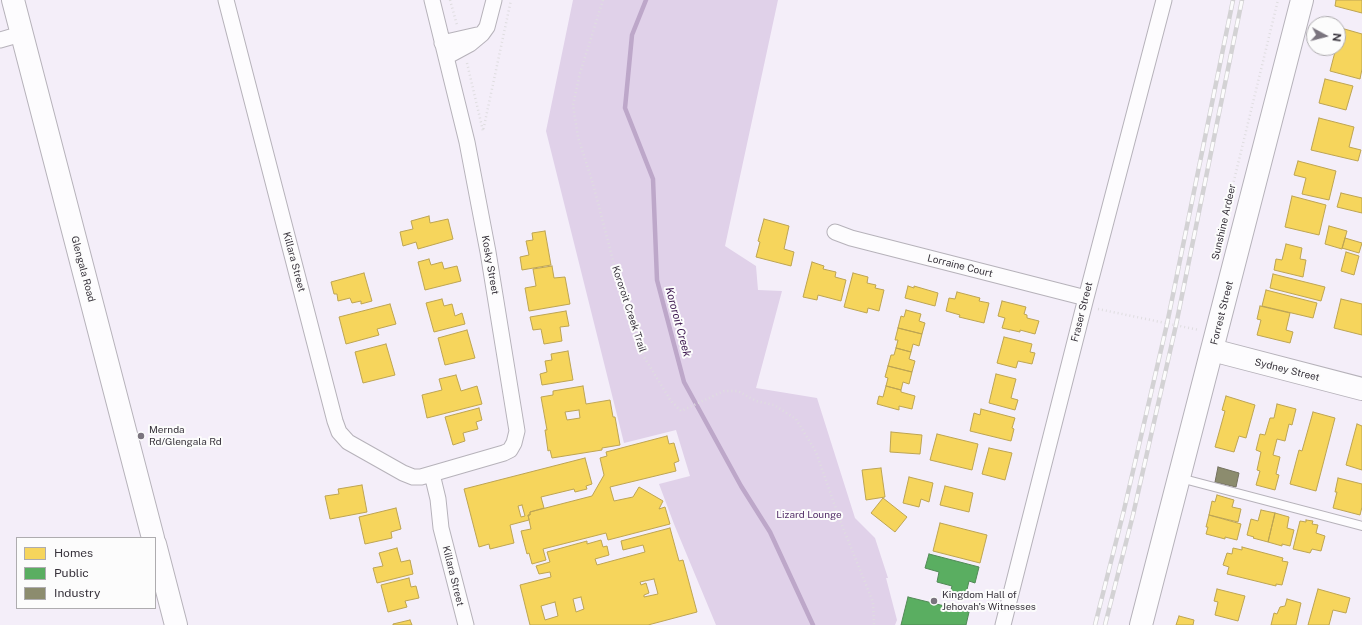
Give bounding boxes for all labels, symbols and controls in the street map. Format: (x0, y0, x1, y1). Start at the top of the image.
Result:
north arrow (1306, 16, 1346, 56)
text: N (1330, 32, 1343, 42)
street label: Sunshine Ardeer (1209, 183, 1239, 261)
street label: Killara Street (280, 231, 308, 293)
street label: Kosky Street (479, 234, 501, 296)
street label: Glengala Road (68, 235, 98, 303)
street label: Lorraine Court (926, 252, 994, 280)
street label: Kororoit Creek Trail (609, 264, 649, 354)
street label: Forrest Street (1208, 280, 1236, 346)
street label: Fraser Street (1069, 281, 1095, 343)
water label: Kororoit Creek (662, 286, 694, 358)
street label: Sydney Street (1253, 356, 1321, 384)
place label: Mernda Rd/Glengala Rd (149, 424, 222, 448)
marker: Mernda Rd/Glengala Rd (136, 431, 146, 441)
park label: Lizard Lounge (776, 509, 842, 521)
legend (16, 537, 156, 609)
street label: Killara Street (440, 545, 466, 607)
text: Homes (54, 546, 93, 560)
text: Public (54, 566, 89, 580)
text: Industry (54, 586, 100, 600)
place label: Kingdom Hall of Jehovah's Witnesses (942, 589, 1036, 612)
marker: Kingdom Hall of Jehovah's Witnesses (929, 596, 939, 606)

